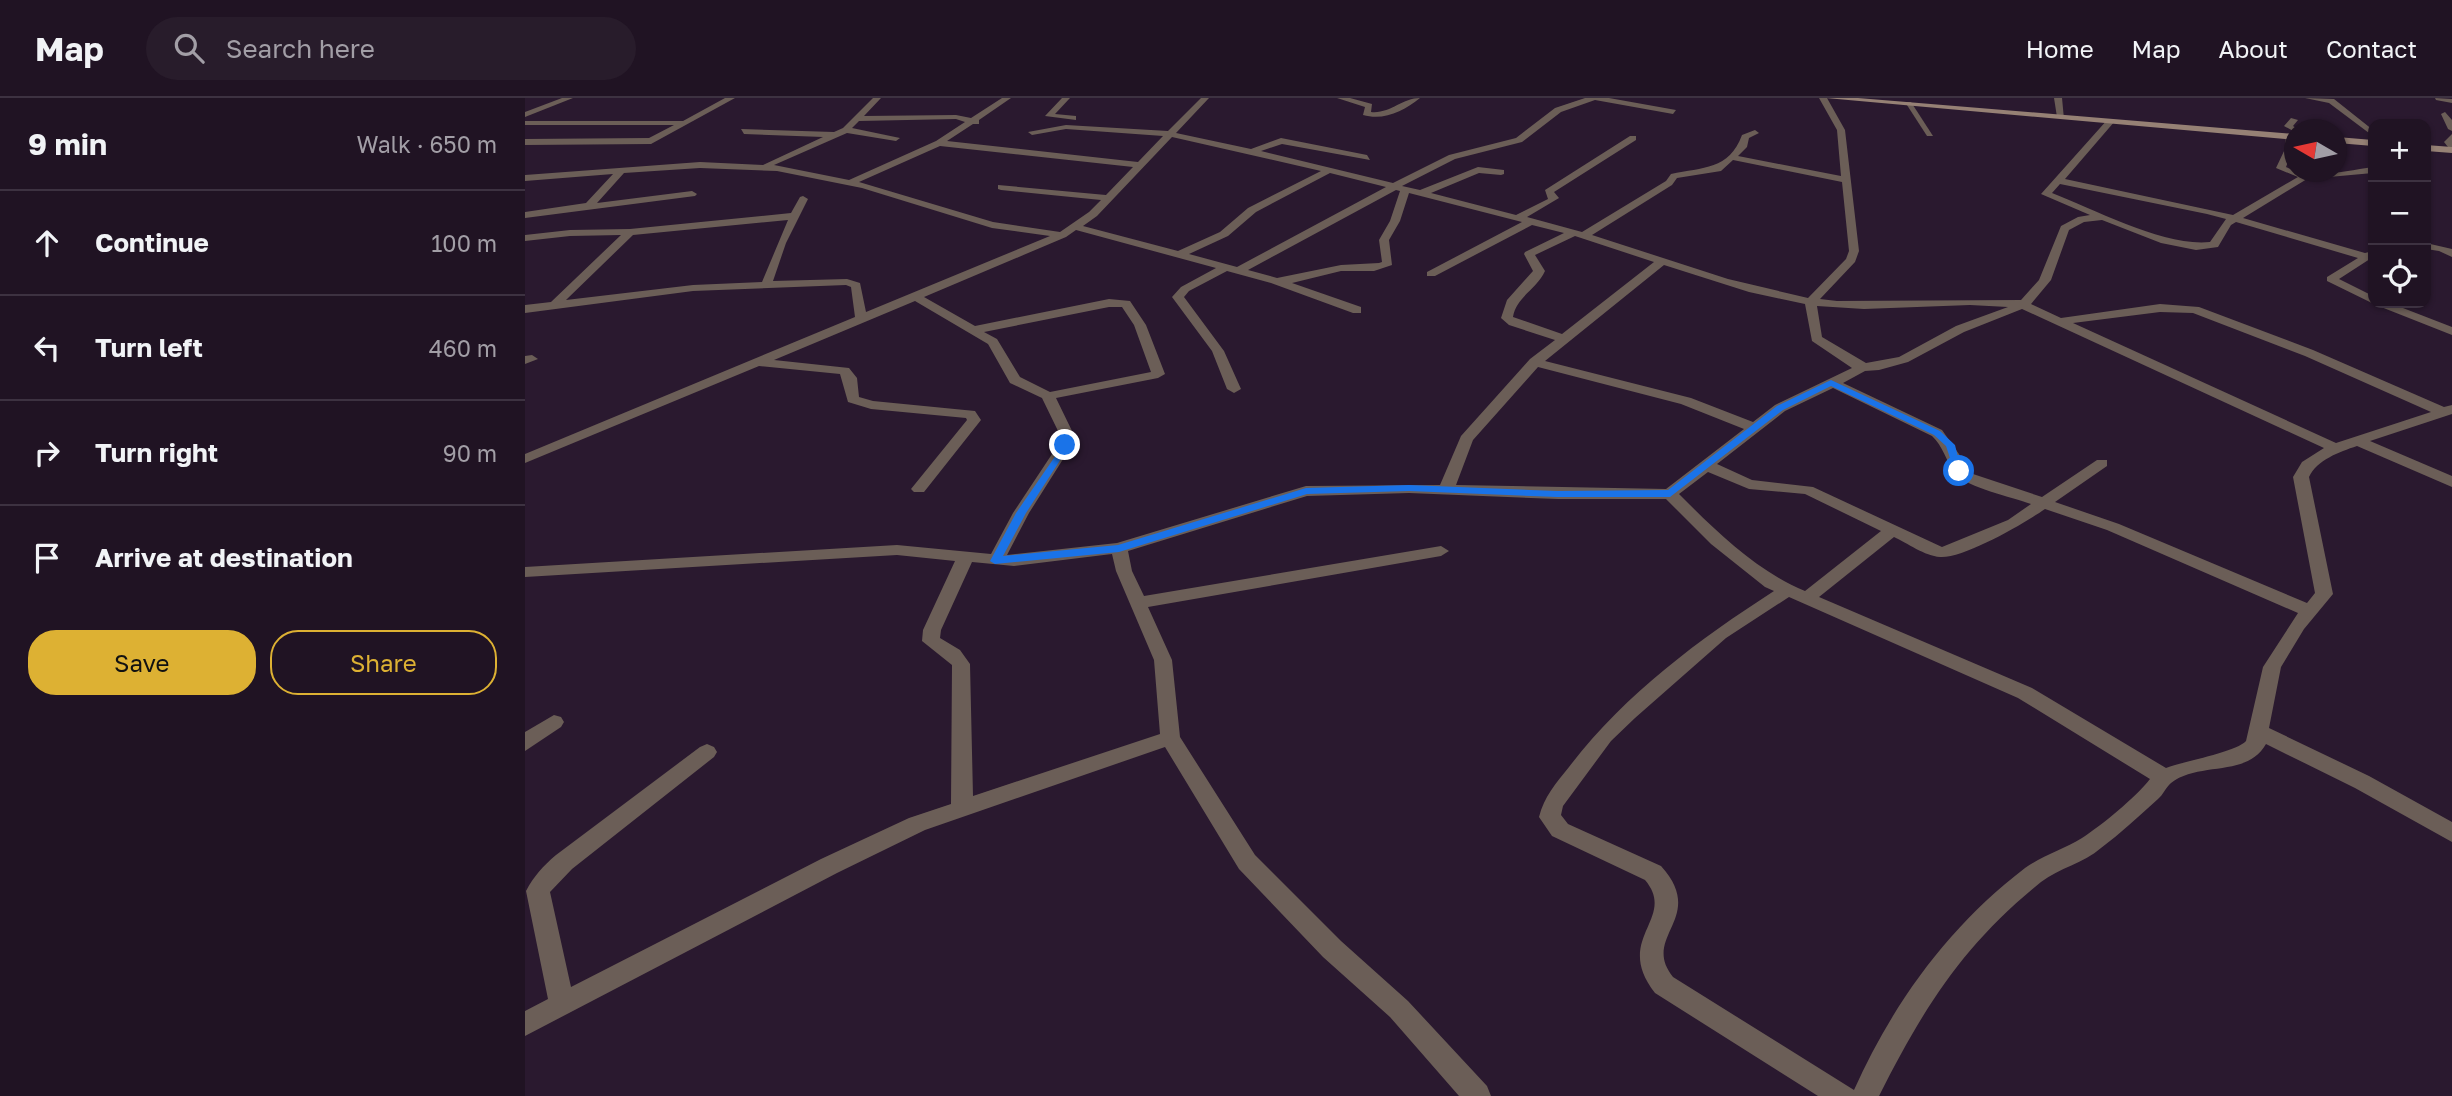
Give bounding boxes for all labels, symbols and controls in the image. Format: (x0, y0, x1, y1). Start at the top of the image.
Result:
search box (146, 17, 636, 80)
text: Map (35, 29, 104, 68)
icon: search (170, 29, 208, 67)
text: Search here (226, 33, 375, 64)
text: Home (2026, 34, 2094, 63)
text: Map (2132, 34, 2181, 63)
text: About (2219, 34, 2288, 63)
text: Contact (2326, 34, 2417, 63)
north arrow (2284, 119, 2347, 182)
map controls (2368, 119, 2431, 308)
button: + (2368, 119, 2431, 182)
text: 9 min (28, 126, 107, 162)
text: Walk · 650 m (356, 130, 497, 158)
button: − (2368, 182, 2431, 245)
icon: ahead (28, 224, 66, 262)
text: Continue (95, 227, 209, 258)
text: 100 m (431, 229, 497, 257)
button: locate (2368, 245, 2431, 308)
icon: left (28, 329, 66, 367)
text: Turn left (95, 332, 203, 363)
text: 460 m (429, 334, 497, 362)
route end (1049, 429, 1080, 460)
icon: right (28, 434, 66, 472)
text: Turn right (95, 437, 218, 468)
text: 90 m (443, 439, 497, 467)
route start (1943, 455, 1974, 486)
icon: arrive (28, 539, 66, 577)
text: Arrive at destination (95, 542, 353, 573)
button: Save (28, 630, 256, 695)
button: Share (270, 630, 497, 695)

